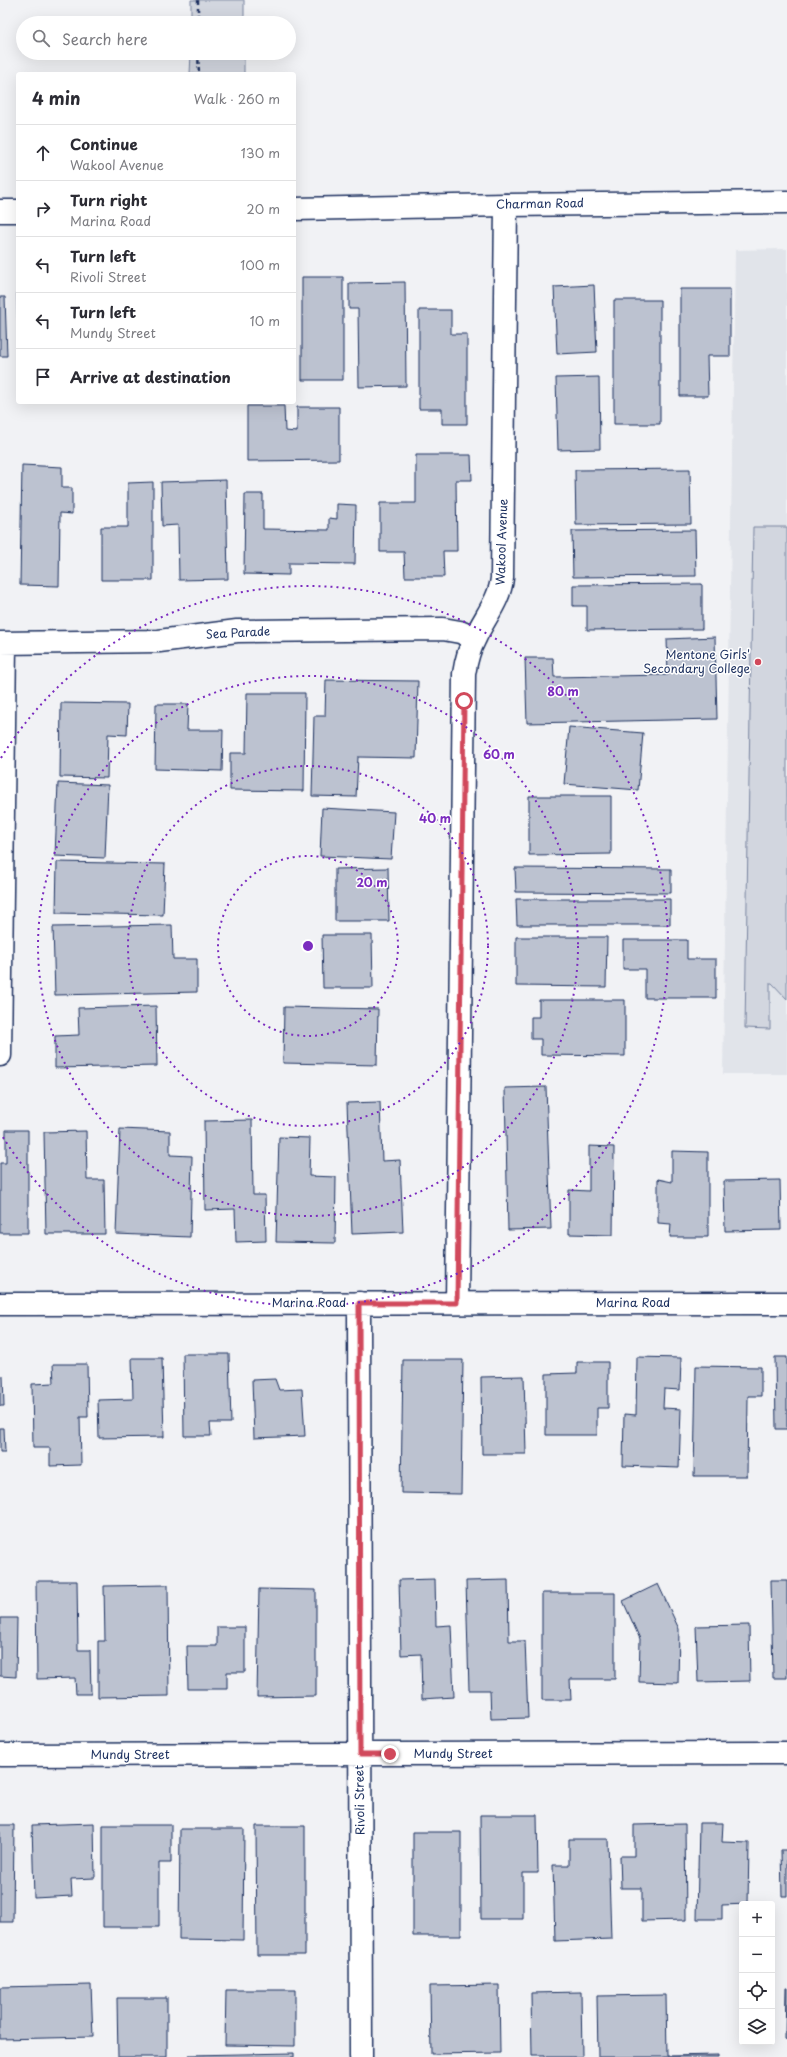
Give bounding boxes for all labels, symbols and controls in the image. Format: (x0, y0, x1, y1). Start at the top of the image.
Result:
search box (16, 16, 296, 60)
icon: search (30, 27, 52, 49)
text: Search here (62, 27, 148, 50)
text: 4 min (32, 85, 80, 111)
text: Walk · 260 m (194, 89, 280, 108)
text: Continue (70, 132, 138, 155)
icon: ahead (32, 142, 54, 164)
text: 130 m (241, 143, 280, 162)
text: Wakool Avenue (70, 155, 164, 174)
text: Turn right (70, 188, 147, 211)
street label: Charman Road (496, 193, 584, 213)
icon: right (32, 198, 54, 220)
text: 20 m (246, 199, 280, 218)
text: Marina Road (70, 211, 151, 230)
text: Turn left (70, 244, 136, 267)
icon: left (32, 254, 54, 276)
text: 100 m (240, 255, 280, 274)
text: Rivoli Street (70, 267, 146, 286)
text: Turn left (70, 300, 136, 323)
icon: left (32, 310, 54, 332)
text: 10 m (250, 311, 280, 330)
text: Mundy Street (70, 323, 156, 342)
text: Arrive at destination (70, 365, 231, 388)
icon: arrive (32, 366, 54, 388)
street label: Wakool Avenue (490, 498, 512, 586)
street label: Sea Parade (205, 621, 271, 643)
place label: Mentone Girls' Secondary College (643, 645, 750, 677)
marker: Mentone Girls' Secondary College (753, 657, 763, 667)
text: 80 m (547, 682, 579, 700)
route start (455, 692, 473, 710)
text: 60 m (483, 745, 515, 763)
text: 40 m (419, 809, 451, 827)
text: 20 m (356, 873, 388, 891)
centre of rings (301, 939, 315, 953)
street label: Marina Road (272, 1293, 346, 1311)
street label: Marina Road (596, 1293, 670, 1311)
street label: Mundy Street (413, 1744, 493, 1762)
street label: Mundy Street (90, 1745, 170, 1763)
route end (381, 1745, 399, 1763)
street label: Rivoli Street (349, 1765, 369, 1835)
map controls (739, 1901, 775, 2045)
button: + (739, 1901, 775, 1937)
button: − (739, 1937, 775, 1973)
button: locate (739, 1973, 775, 2009)
button: layers (739, 2009, 775, 2045)

